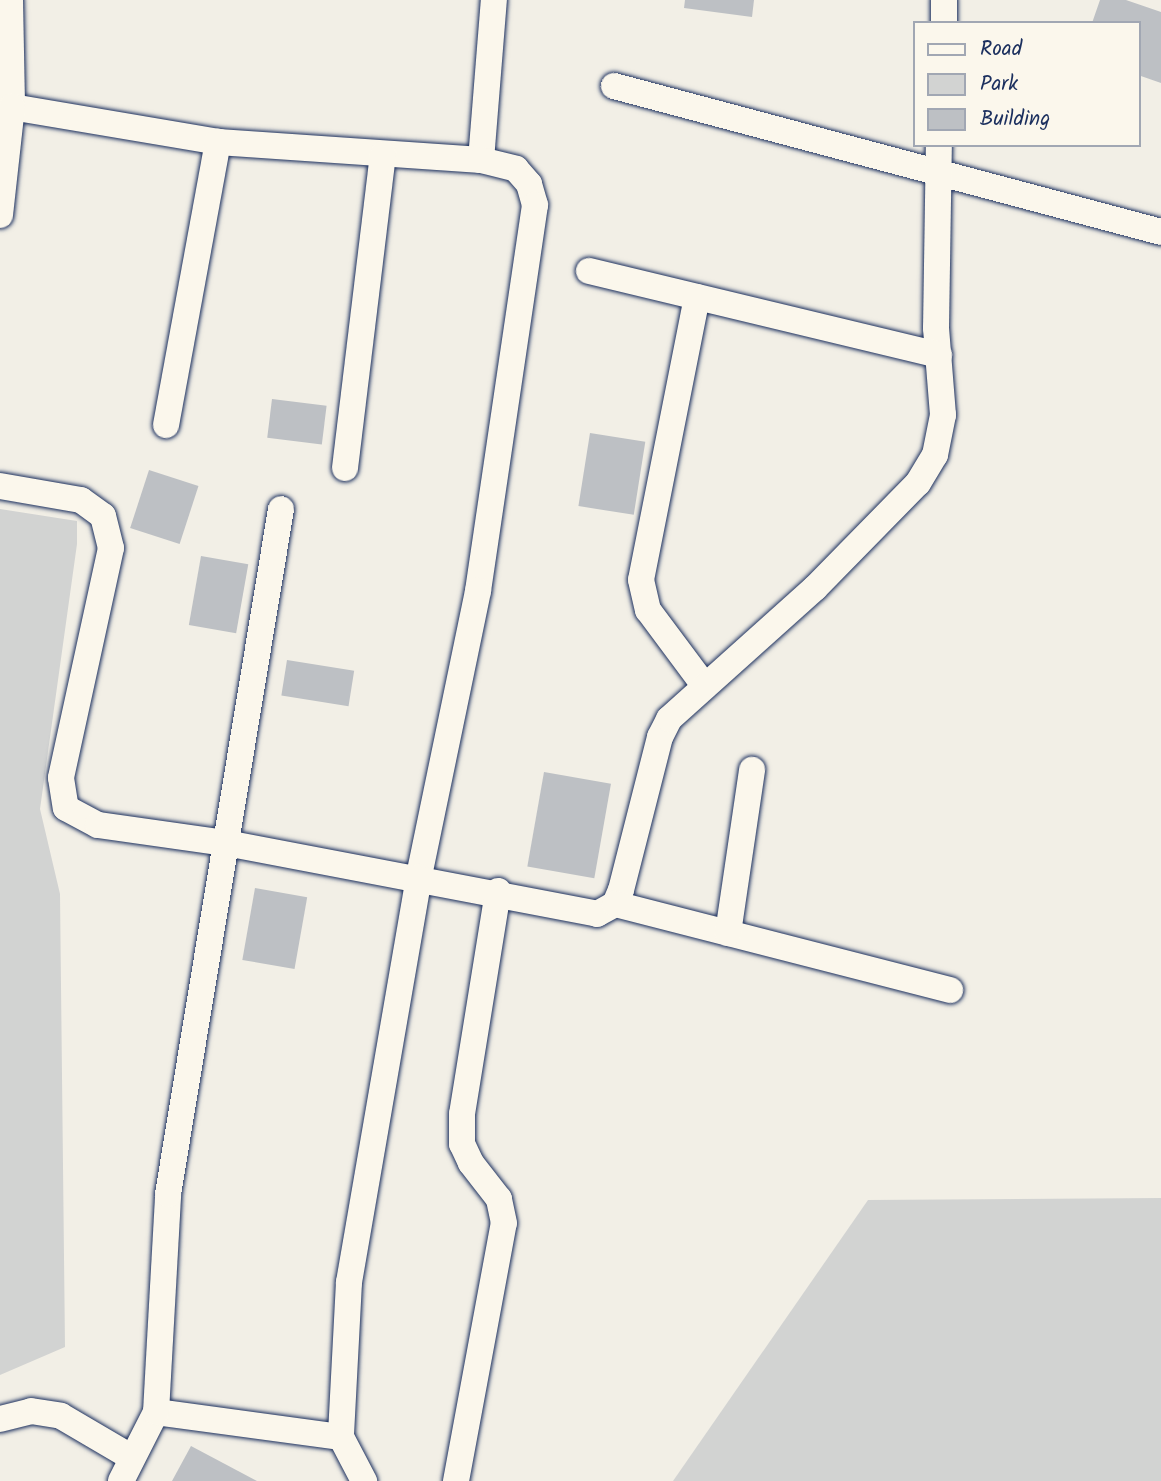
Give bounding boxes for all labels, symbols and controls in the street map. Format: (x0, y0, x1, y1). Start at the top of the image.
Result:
legend (912, 21, 1140, 147)
text: Road (980, 33, 1022, 66)
text: Park (980, 68, 1018, 101)
text: Building (980, 103, 1050, 136)

